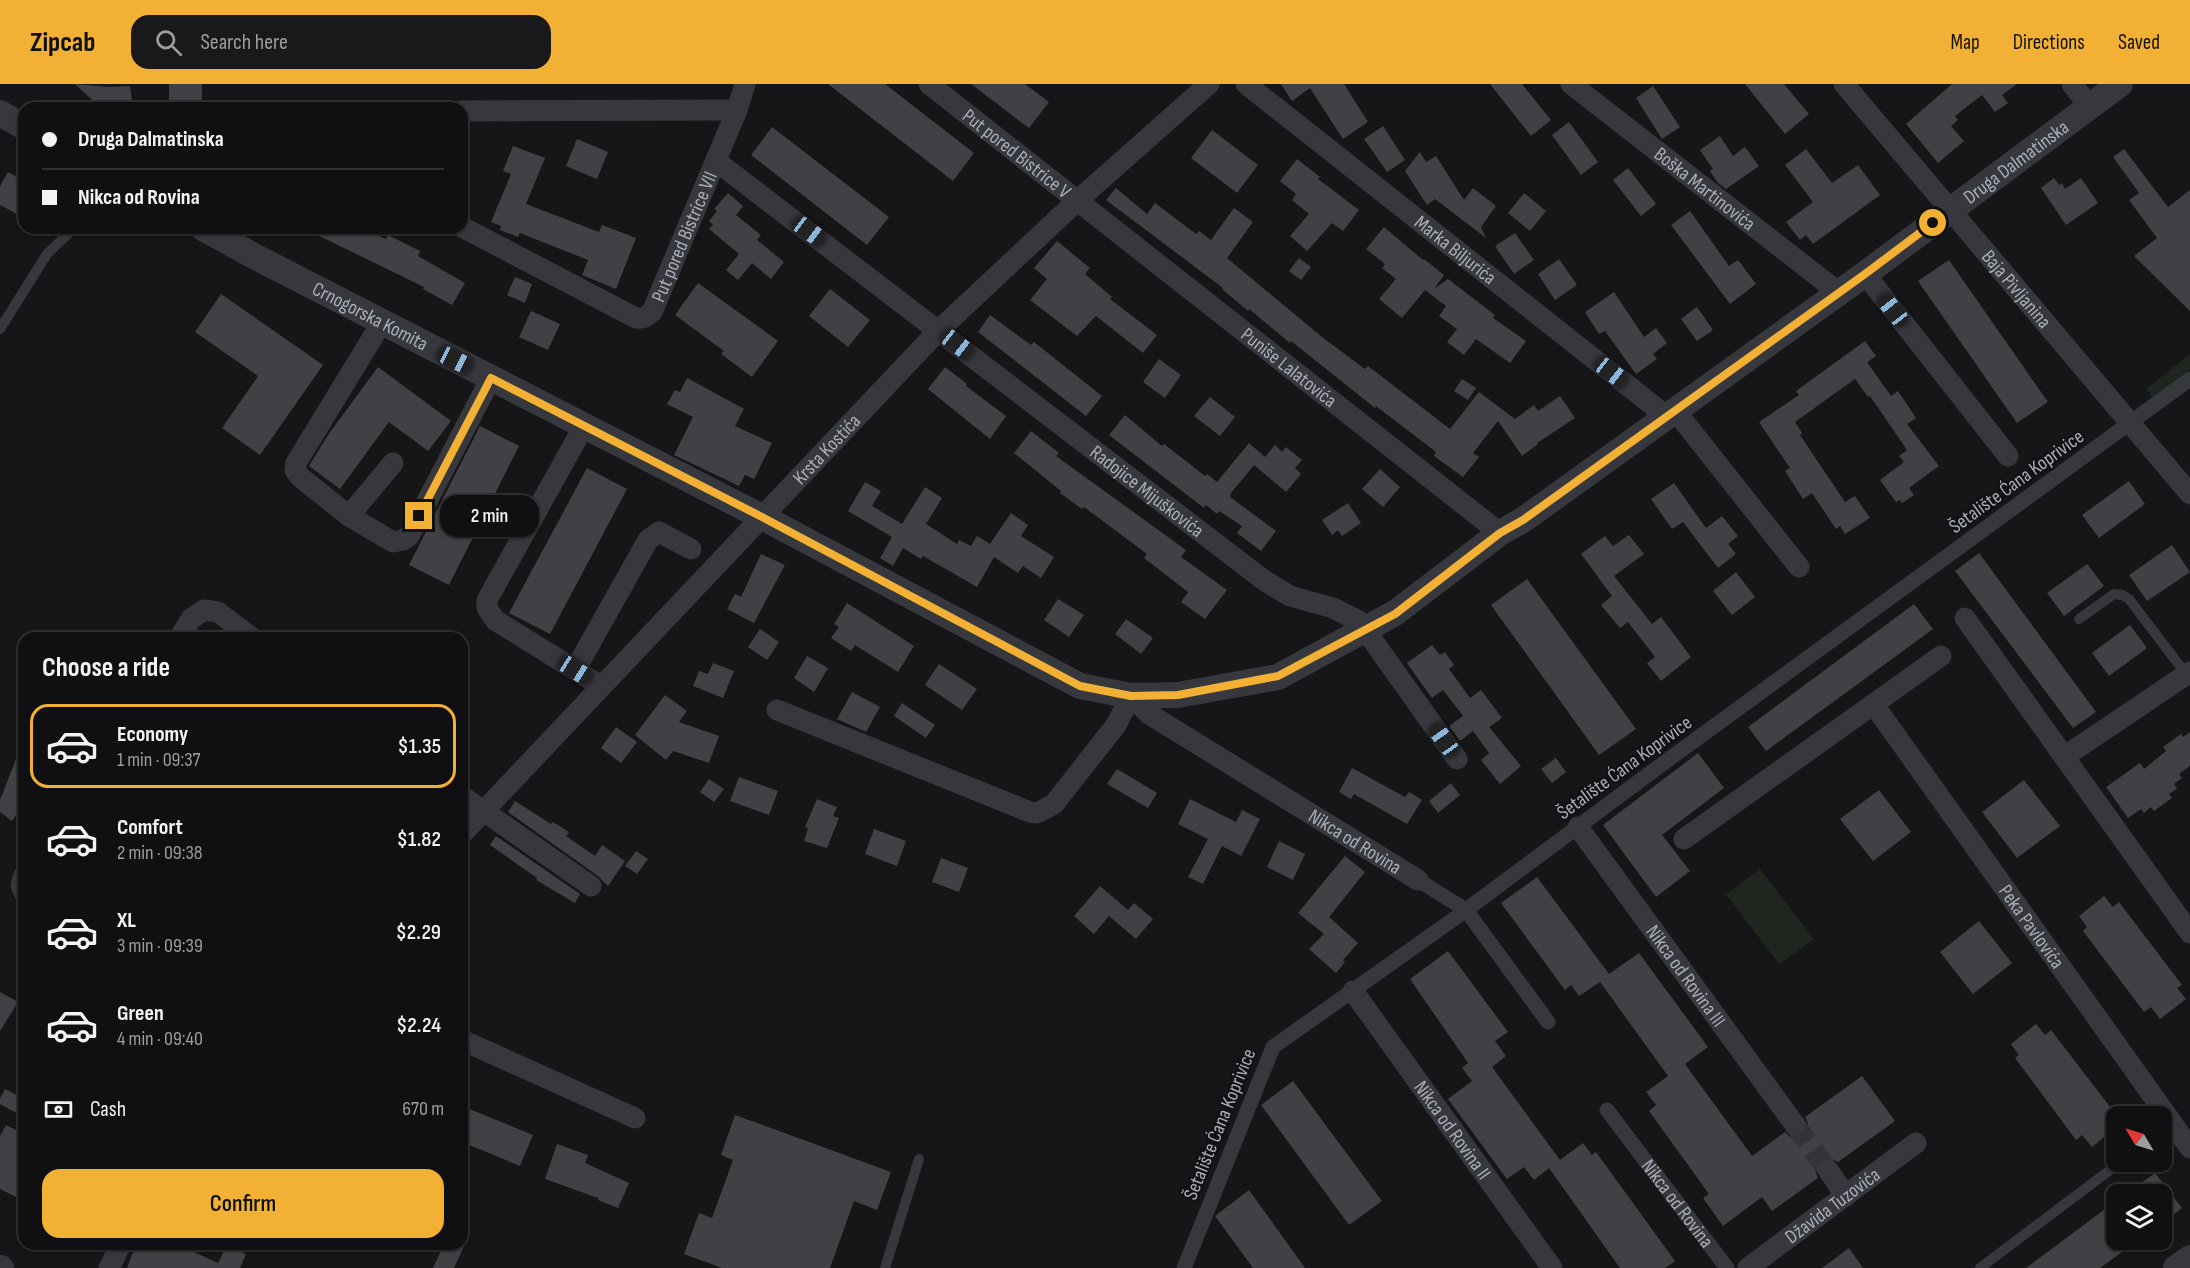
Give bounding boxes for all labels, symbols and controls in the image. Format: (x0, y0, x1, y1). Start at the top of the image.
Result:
search box (131, 15, 551, 69)
text: Zipcab (30, 26, 95, 59)
icon: search (152, 26, 185, 59)
text: Search here (200, 29, 288, 56)
text: Map (1950, 30, 1980, 55)
text: Directions (2013, 30, 2085, 55)
text: Saved (2118, 30, 2160, 55)
street label: Put pored Bistrice V (957, 104, 1075, 204)
street label: Druga Dalmatinska (1959, 115, 2074, 210)
text: Druga Dalmatinska (78, 126, 224, 153)
street label: Boška Martinovića (1649, 142, 1760, 236)
street label: Put pored Bistrice VII (647, 168, 723, 306)
text: Nikca od Rovina (78, 184, 200, 211)
route start (1919, 209, 1946, 236)
street label: Marka Biljurića (1409, 211, 1501, 290)
car (789, 213, 829, 249)
street label: Baja Pivljanina (1976, 245, 2056, 334)
street label: Crnogorska Komita (308, 277, 432, 356)
car (1875, 290, 1911, 330)
street label: Puniše Lalatovića (1236, 323, 1341, 413)
car (937, 326, 977, 362)
car (435, 344, 475, 376)
car (1591, 354, 1631, 390)
street label: Krsta Kostića (788, 410, 866, 490)
street label: Šetalište Ćana Koprivice (1944, 425, 2089, 539)
street label: Radojice Mijuškovića (1085, 441, 1208, 543)
callout: 2 min (440, 495, 539, 537)
route end (405, 502, 432, 529)
text: 2 min (471, 504, 508, 528)
text: Choose a ride (42, 652, 170, 684)
car (555, 653, 595, 687)
street label: Šetalište Ćana Koprivice (1552, 711, 1697, 825)
icon: car (45, 719, 99, 773)
car (1426, 720, 1462, 760)
text: Economy (117, 721, 188, 748)
text: $1.35 (397, 733, 441, 760)
text: 1 min · 09:37 (117, 748, 201, 772)
street label: Nikca od Rovina (1304, 804, 1406, 880)
icon: car (45, 812, 99, 866)
text: Comfort (117, 814, 183, 841)
text: $1.82 (397, 826, 441, 853)
text: 2 min · 09:38 (117, 841, 203, 865)
street label: Peka Pavlovića (1993, 880, 2069, 974)
icon: car (45, 905, 99, 959)
text: XL (117, 907, 136, 934)
text: $2.29 (396, 919, 441, 946)
street label: Nikca od Rovina III (1640, 921, 1731, 1032)
text: 3 min · 09:39 (117, 934, 203, 958)
icon: car (45, 998, 99, 1052)
text: Green (117, 1000, 164, 1027)
text: $2.24 (396, 1012, 441, 1039)
text: 4 min · 09:40 (117, 1027, 203, 1051)
street label: Šetalište Ćana Koprivice (1179, 1045, 1261, 1204)
street label: Nikca od Rovina II (1408, 1076, 1496, 1185)
icon: cash (42, 1093, 75, 1126)
text: Cash (90, 1096, 126, 1123)
text: 670 m (402, 1097, 444, 1121)
north arrow (2106, 1106, 2172, 1172)
map controls (2106, 1106, 2172, 1250)
street label: Nikca od Rovina (1636, 1155, 1718, 1253)
street label: Džavida Tuzovića (1781, 1163, 1885, 1249)
button: Confirm (42, 1169, 444, 1238)
button: layers (2106, 1184, 2172, 1250)

